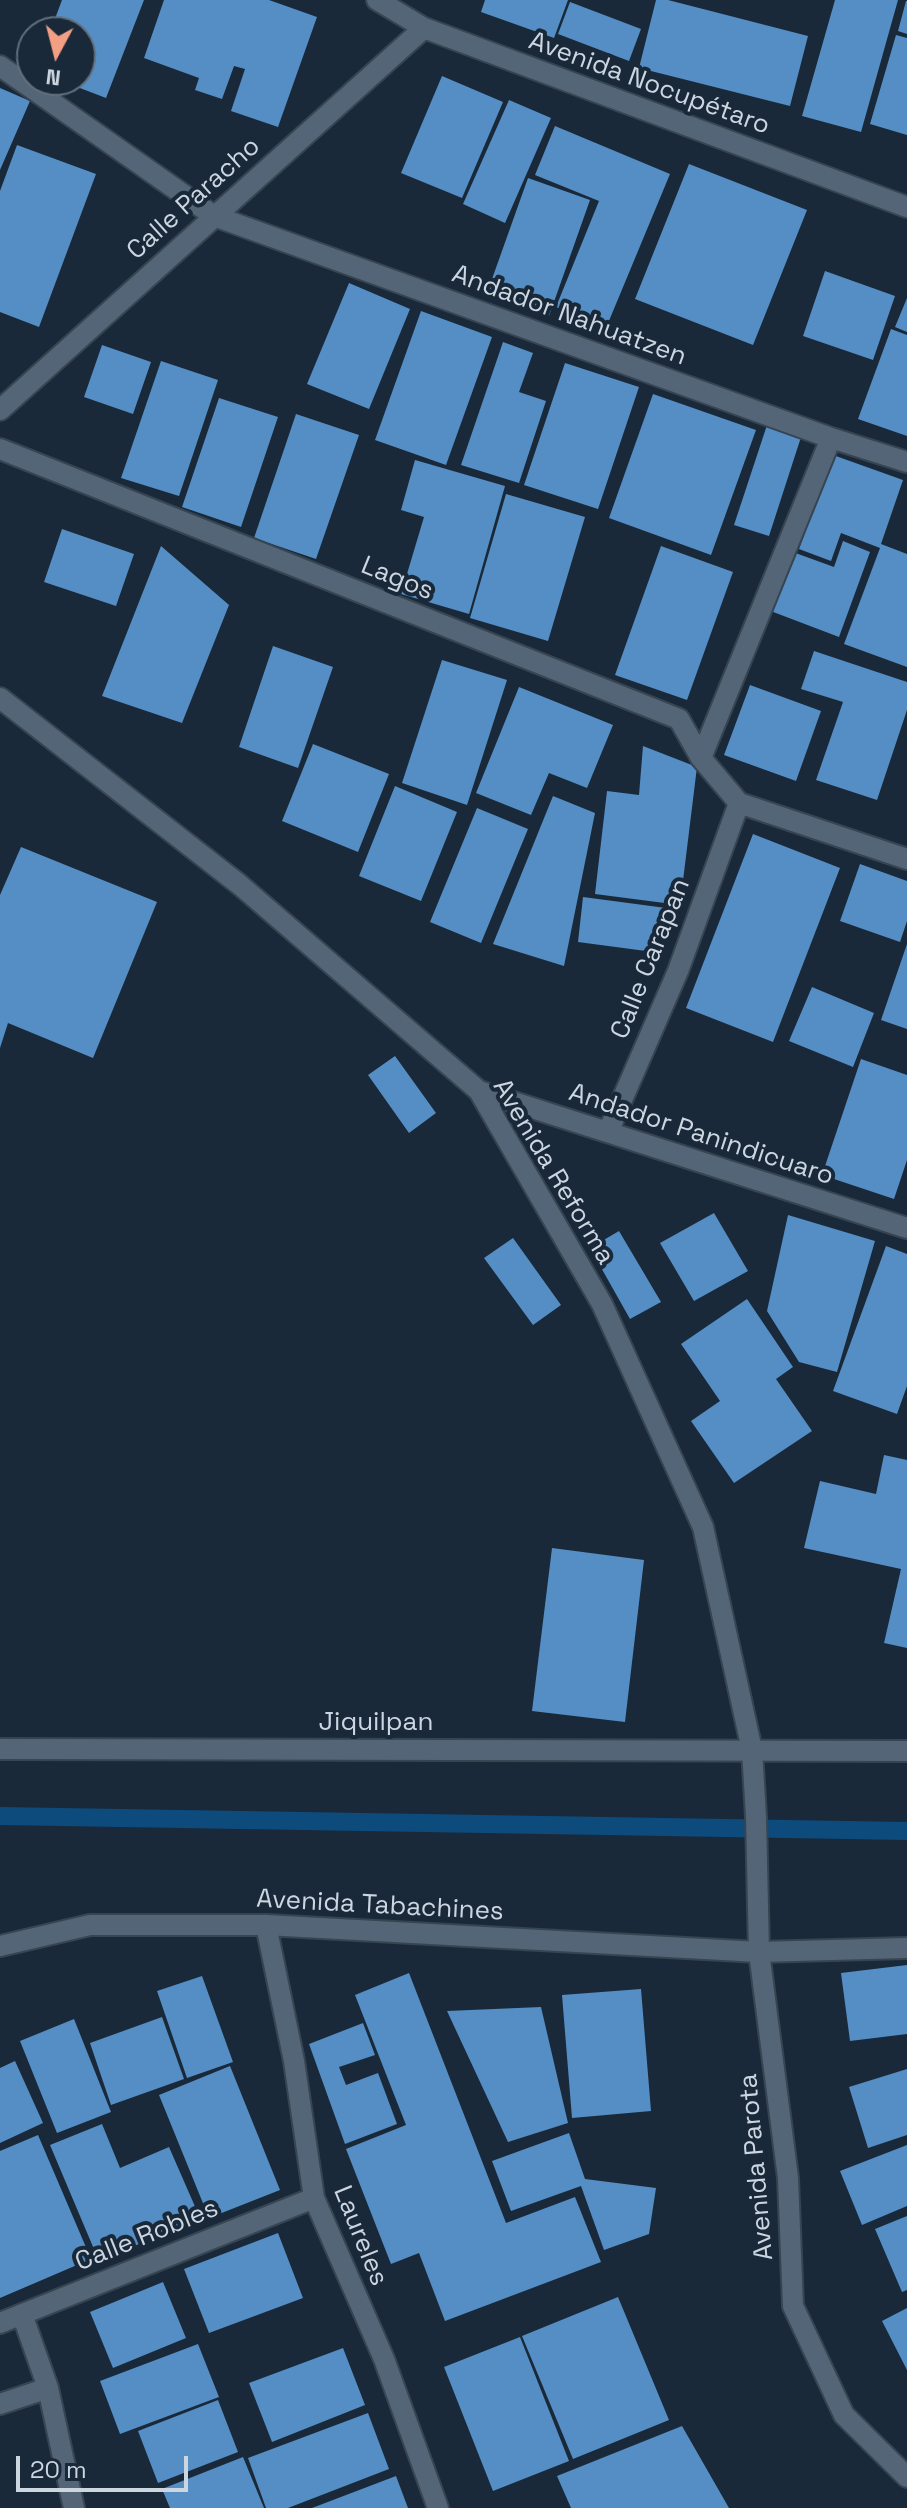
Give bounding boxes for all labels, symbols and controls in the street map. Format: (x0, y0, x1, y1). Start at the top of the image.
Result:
north arrow (16, 16, 96, 96)
street label: Avenida Nocupétaro (524, 26, 774, 142)
text: N (44, 63, 62, 93)
street label: Calle Paracho (121, 131, 267, 267)
street label: Andador Nahuatzen (447, 259, 691, 373)
street label: Lagos (356, 550, 438, 608)
street label: Calle Carapan (605, 874, 697, 1044)
street label: Avenida Reforma (485, 1074, 621, 1270)
street label: Andador Panindicuaro (565, 1077, 837, 1193)
street label: Jiquilpan (319, 1707, 433, 1739)
street label: Avenida Tabachines (256, 1884, 504, 1928)
street label: Avenida Parota (733, 2072, 781, 2262)
street label: Laureles (326, 2182, 394, 2290)
street label: Calle Robles (71, 2193, 223, 2279)
scale bar (20, 2440, 192, 2490)
text: 20 m (30, 2454, 87, 2485)

